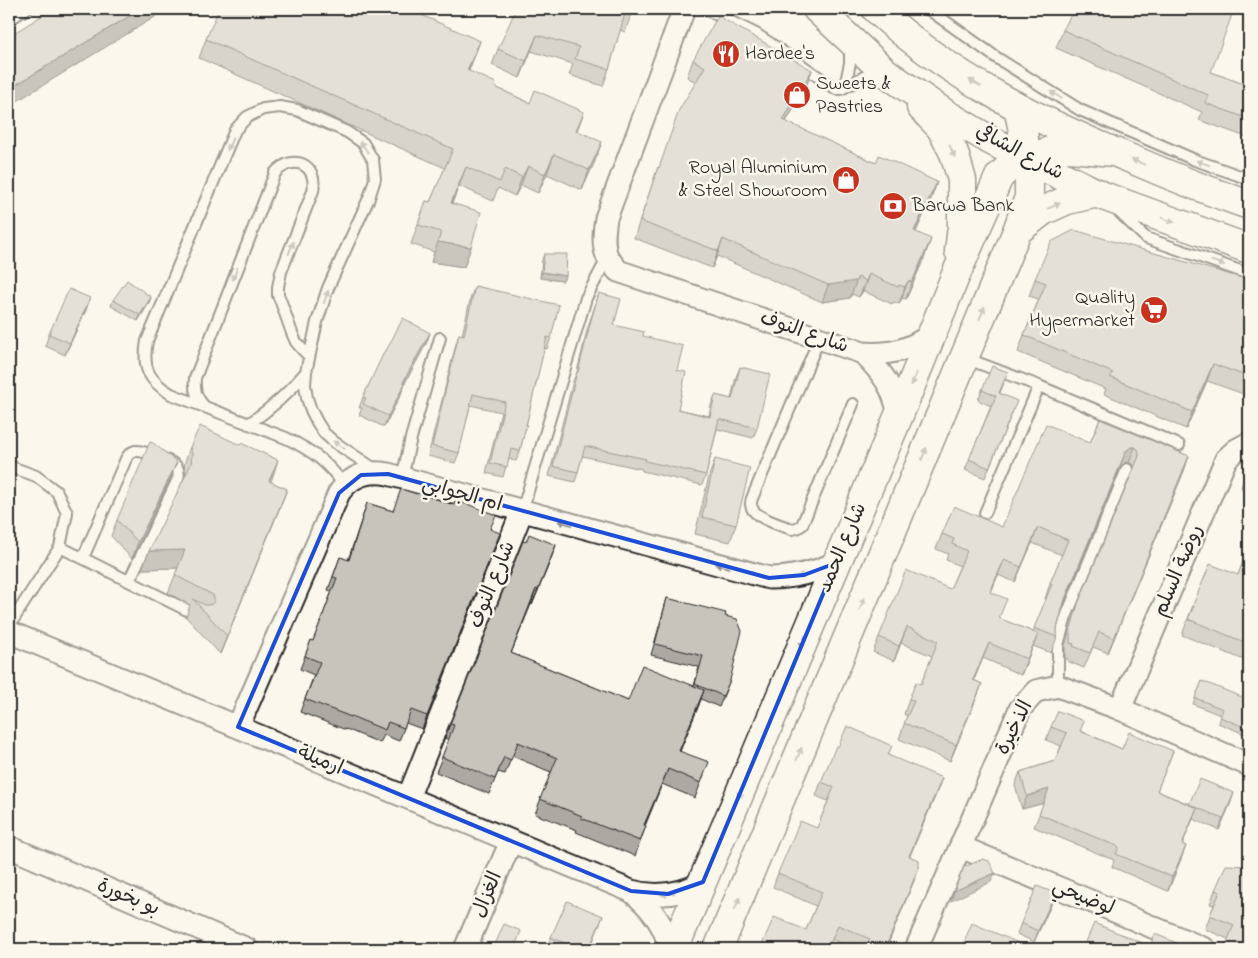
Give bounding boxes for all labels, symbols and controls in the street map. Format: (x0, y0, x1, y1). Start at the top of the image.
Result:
restaurant icon: Hardee's (711, 39, 741, 69)
place label: Hardee's (745, 40, 815, 69)
place label: Sweets & Pastries (816, 70, 891, 122)
one-way arrow (969, 78, 982, 87)
shop icon: Sweets & Pastries (782, 80, 812, 110)
one-way arrow (1049, 90, 1063, 100)
street label: شارع الشافي (970, 117, 1069, 188)
one-way arrow (225, 137, 233, 151)
one-way arrow (359, 140, 369, 154)
one-way arrow (949, 144, 957, 158)
place label: Royal Aluminium & Steel Showroom (679, 154, 827, 206)
one-way arrow (1131, 158, 1146, 166)
one-way arrow (1196, 159, 1211, 166)
shop icon: Royal Aluminium & Steel Showroom (831, 165, 861, 195)
bank icon: Barwa Bank (878, 191, 908, 221)
place label: Barwa Bank (911, 192, 1014, 221)
one-way arrow (1047, 201, 1061, 209)
one-way arrow (1161, 216, 1176, 224)
one-way arrow (287, 240, 295, 255)
one-way arrow (1211, 259, 1226, 267)
one-way arrow (231, 267, 239, 281)
place label: Quality Hypermarket (1029, 284, 1135, 336)
one-way arrow (322, 289, 330, 304)
supermarket icon: Quality Hypermarket (1139, 295, 1169, 325)
street label: شارع النوف (756, 304, 852, 362)
one-way arrow (979, 306, 987, 320)
one-way arrow (909, 372, 917, 386)
one-way arrow (332, 440, 346, 450)
one-way arrow (920, 447, 928, 461)
street label: ام الجوابي (418, 470, 505, 521)
street label: شارع الحمد (811, 498, 875, 598)
one-way arrow (558, 519, 573, 527)
street label: روضة السلم (1147, 520, 1211, 622)
street label: شارع النوف (462, 537, 524, 633)
one-way arrow (715, 561, 730, 569)
one-way arrow (796, 571, 811, 579)
one-way arrow (858, 597, 866, 611)
one-way arrow (799, 635, 807, 649)
street label: الذخيرة (989, 696, 1041, 760)
street label: ارميلة (293, 738, 347, 784)
one-way arrow (796, 747, 804, 761)
one-way arrow (736, 785, 744, 799)
street label: الغزال (465, 867, 511, 923)
street label: بو بخورة (92, 872, 164, 924)
street label: لوضيحي (1047, 872, 1118, 925)
one-way arrow (660, 890, 676, 898)
one-way arrow (734, 897, 742, 911)

